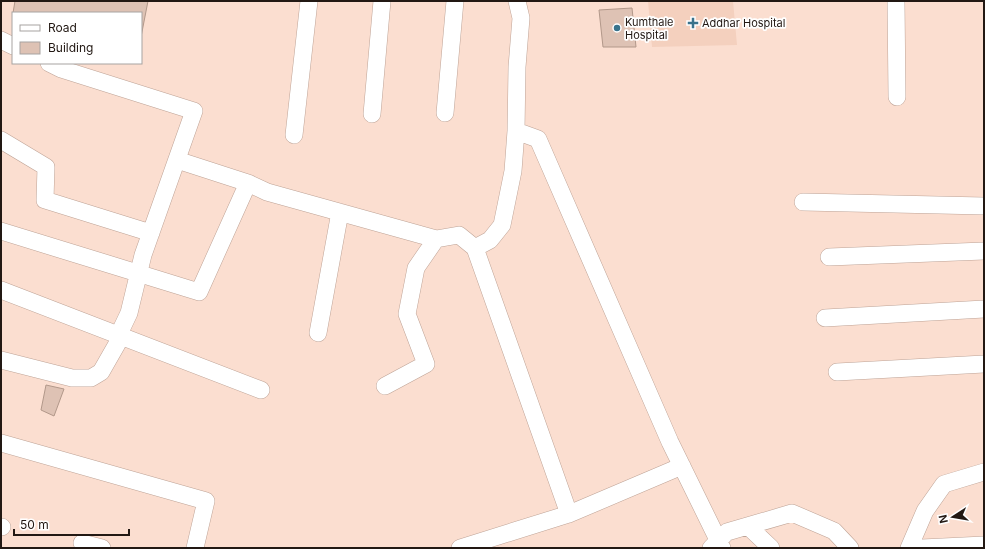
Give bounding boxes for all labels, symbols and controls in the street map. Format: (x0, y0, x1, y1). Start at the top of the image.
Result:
legend (12, 12, 142, 64)
place label: Kumthale Hospital (625, 15, 674, 42)
place label: Addhar Hospital (702, 16, 785, 30)
marker: Addhar Hospital (687, 17, 699, 29)
text: Road (48, 20, 77, 35)
marker: Kumthale Hospital (612, 23, 622, 33)
text: Building (48, 40, 93, 55)
north arrow (933, 497, 973, 537)
scale bar (14, 511, 129, 537)
text: N (935, 514, 951, 525)
text: 50 m (20, 517, 49, 532)

